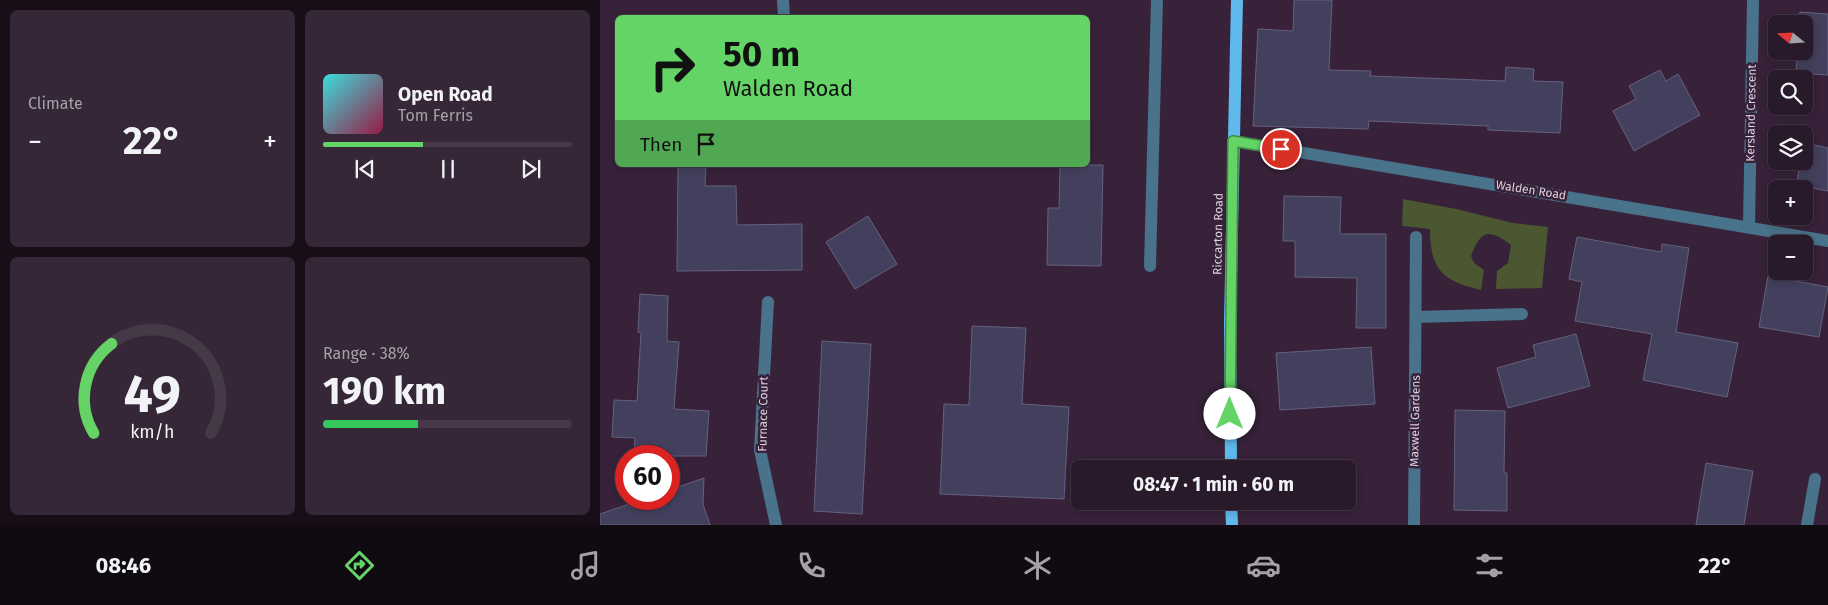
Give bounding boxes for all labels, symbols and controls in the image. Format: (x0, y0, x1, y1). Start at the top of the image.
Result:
north arrow (1768, 15, 1812, 60)
map controls (1768, 15, 1813, 280)
text: 50 m (723, 33, 800, 75)
icon: right (640, 35, 705, 100)
street label: Kersland Crescent (1743, 64, 1759, 162)
button: search (1768, 70, 1813, 115)
text: Walden Road (723, 75, 853, 102)
text: Open Road (398, 83, 493, 106)
text: Climate (28, 94, 83, 113)
text: Tom Ferris (398, 106, 473, 125)
text: 22° (123, 118, 182, 164)
text: − (28, 125, 42, 158)
text: + (263, 125, 277, 158)
button: layers (1768, 125, 1813, 170)
pin (1260, 128, 1302, 170)
icon: arrive (692, 130, 720, 158)
text: Then (640, 133, 682, 156)
icon: arrive (1267, 135, 1295, 163)
icon: previous (351, 155, 379, 183)
icon: pause (434, 155, 462, 183)
icon: next (517, 155, 545, 183)
street label: Walden Road (1495, 178, 1567, 202)
button: + (1768, 180, 1813, 225)
street label: Riccarton Road (1210, 193, 1226, 275)
button: − (1768, 235, 1813, 280)
text: Range · 38% (323, 344, 410, 363)
text: 49 (124, 363, 181, 426)
text: 190 km (323, 368, 446, 414)
street label: Maxwell Gardens (1407, 375, 1423, 467)
street label: Furnace Court (755, 376, 771, 452)
position arrow (1203, 387, 1255, 439)
text: km/h (130, 421, 175, 443)
speed limit sign: 60 (615, 445, 680, 510)
text: 08:47 · 1 min · 60 m (1133, 473, 1294, 496)
icon: directions (342, 548, 377, 583)
icon: music (568, 548, 603, 583)
icon: phone (794, 548, 829, 583)
icon: climate (1020, 548, 1055, 583)
icon: car (1246, 548, 1281, 583)
icon: filters (1472, 548, 1507, 583)
text: 08:46 (96, 552, 151, 579)
text: 22° (1698, 552, 1732, 579)

